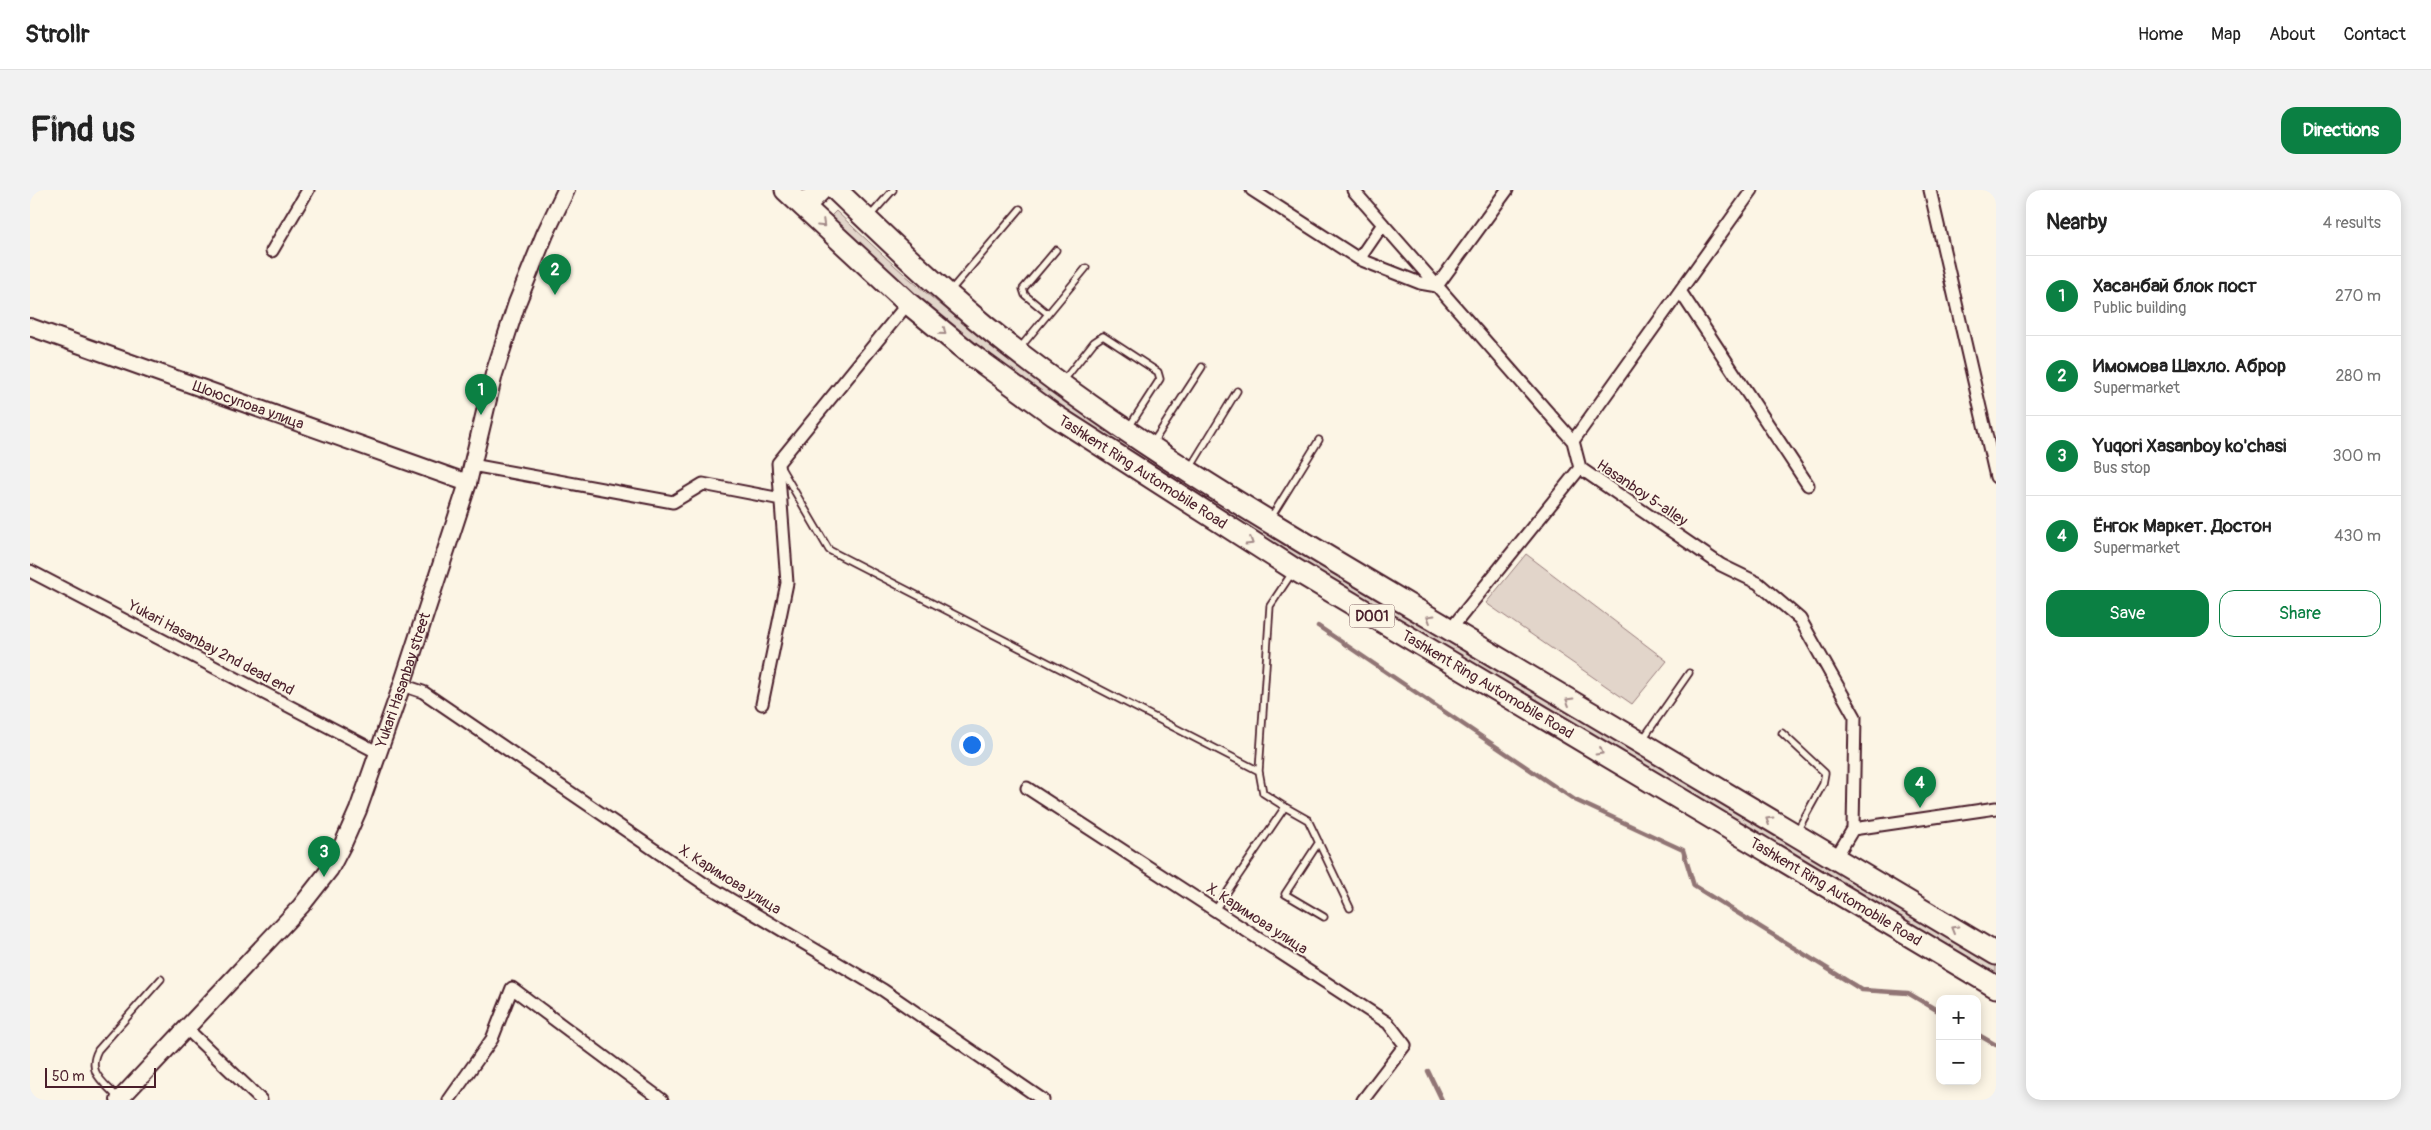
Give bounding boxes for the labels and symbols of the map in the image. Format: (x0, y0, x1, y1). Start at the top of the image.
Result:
one-way arrow (816, 218, 825, 227)
pin: 2 (539, 254, 571, 295)
one-way arrow (937, 326, 946, 334)
pin: 1 (465, 374, 497, 415)
street label: Шоюсупова улица (190, 376, 307, 433)
street label: Tashkent Ring Automobile Road (1055, 411, 1231, 533)
street label: Hasanboy 5-alley (1593, 456, 1692, 531)
one-way arrow (1245, 535, 1254, 545)
street label: Yukari Hasanbay 2nd dead end (124, 596, 297, 700)
road number: D001 (1350, 604, 1394, 628)
street label: Yukari Hasanbay street (371, 609, 435, 751)
one-way arrow (1426, 614, 1435, 624)
street label: Tashkent Ring Automobile Road (1398, 626, 1577, 743)
one-way arrow (1566, 697, 1575, 707)
your location (959, 732, 985, 758)
one-way arrow (1594, 745, 1603, 755)
pin: 4 (1904, 767, 1936, 808)
one-way arrow (1765, 817, 1774, 827)
street label: Tashkent Ring Automobile Road (1746, 833, 1925, 950)
pin: 3 (308, 836, 340, 877)
street label: Х. Каримова улица (675, 841, 785, 919)
street label: Х. Каримова улица (1203, 879, 1311, 959)
one-way arrow (1950, 926, 1959, 936)
scale bar (45, 1065, 156, 1088)

